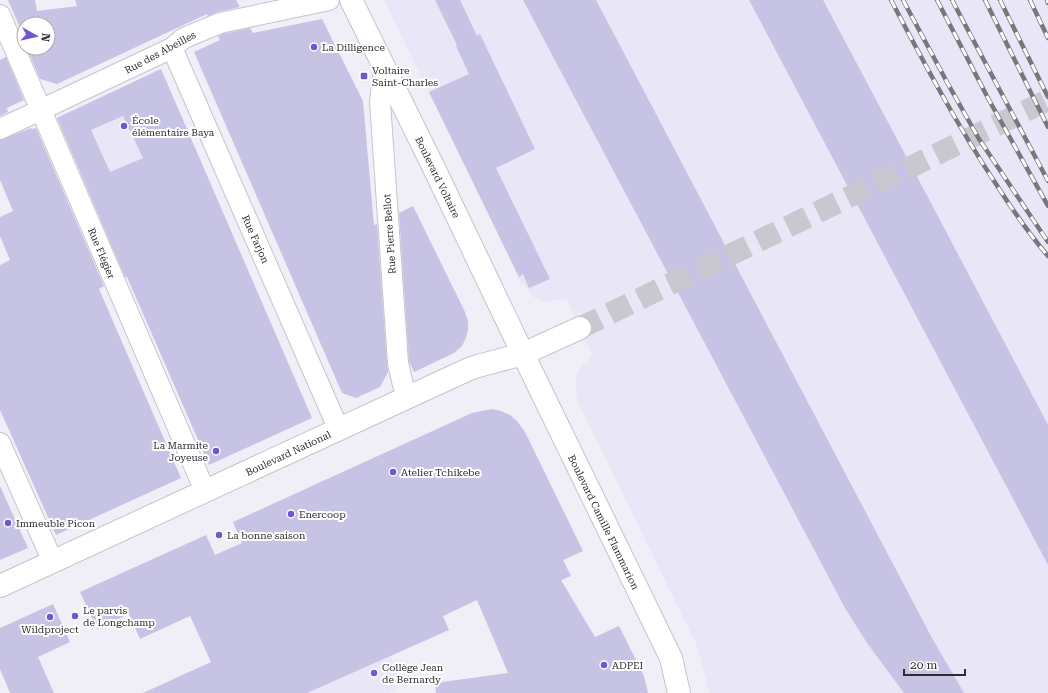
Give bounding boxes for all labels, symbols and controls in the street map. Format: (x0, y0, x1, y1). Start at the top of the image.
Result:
north arrow (16, 16, 56, 56)
street label: Rue des Abeilles (123, 29, 198, 76)
text: N (38, 32, 52, 43)
marker: La Dilligence (309, 42, 319, 52)
place label: La Dilligence (322, 42, 385, 53)
place label: Voltaire Saint-Charles (372, 65, 438, 88)
marker: Voltaire Saint-Charles (359, 71, 369, 81)
place label: École élémentaire Baya (132, 115, 215, 138)
marker: École élémentaire Baya (119, 121, 129, 131)
street label: Boulevard Voltaire (413, 135, 462, 220)
street label: Rue Pierre Bellot (381, 193, 398, 274)
street label: Rue Farjon (240, 213, 271, 266)
street label: Rue Flégier (86, 226, 117, 280)
street label: Boulevard National (244, 429, 333, 478)
place label: La Marmite Joyeuse (153, 440, 209, 463)
marker: La Marmite Joyeuse (211, 446, 221, 456)
street label: Boulevard Camille Flammarion (566, 453, 641, 592)
marker: Atelier Tchikebe (388, 467, 398, 477)
place label: Atelier Tchikebe (401, 467, 480, 478)
marker: Enercoop (286, 509, 296, 519)
place label: Enercoop (299, 509, 346, 520)
marker: Immeuble Picon (3, 518, 13, 528)
place label: Immeuble Picon (16, 518, 96, 529)
marker: La bonne saison (214, 530, 224, 540)
place label: La bonne saison (227, 530, 306, 541)
place label: Le parvis de Longchamp (83, 605, 155, 628)
marker: Le parvis de Longchamp (70, 611, 80, 621)
marker: Wildproject (45, 612, 55, 622)
place label: Wildproject (21, 624, 79, 635)
scale bar (904, 651, 965, 677)
text: 20 m (910, 658, 937, 672)
marker: ADPEI (599, 660, 609, 670)
place label: ADPEI (612, 660, 643, 671)
place label: Collège Jean de Bernardy (382, 662, 444, 685)
marker: Collège Jean de Bernardy (369, 668, 379, 678)

